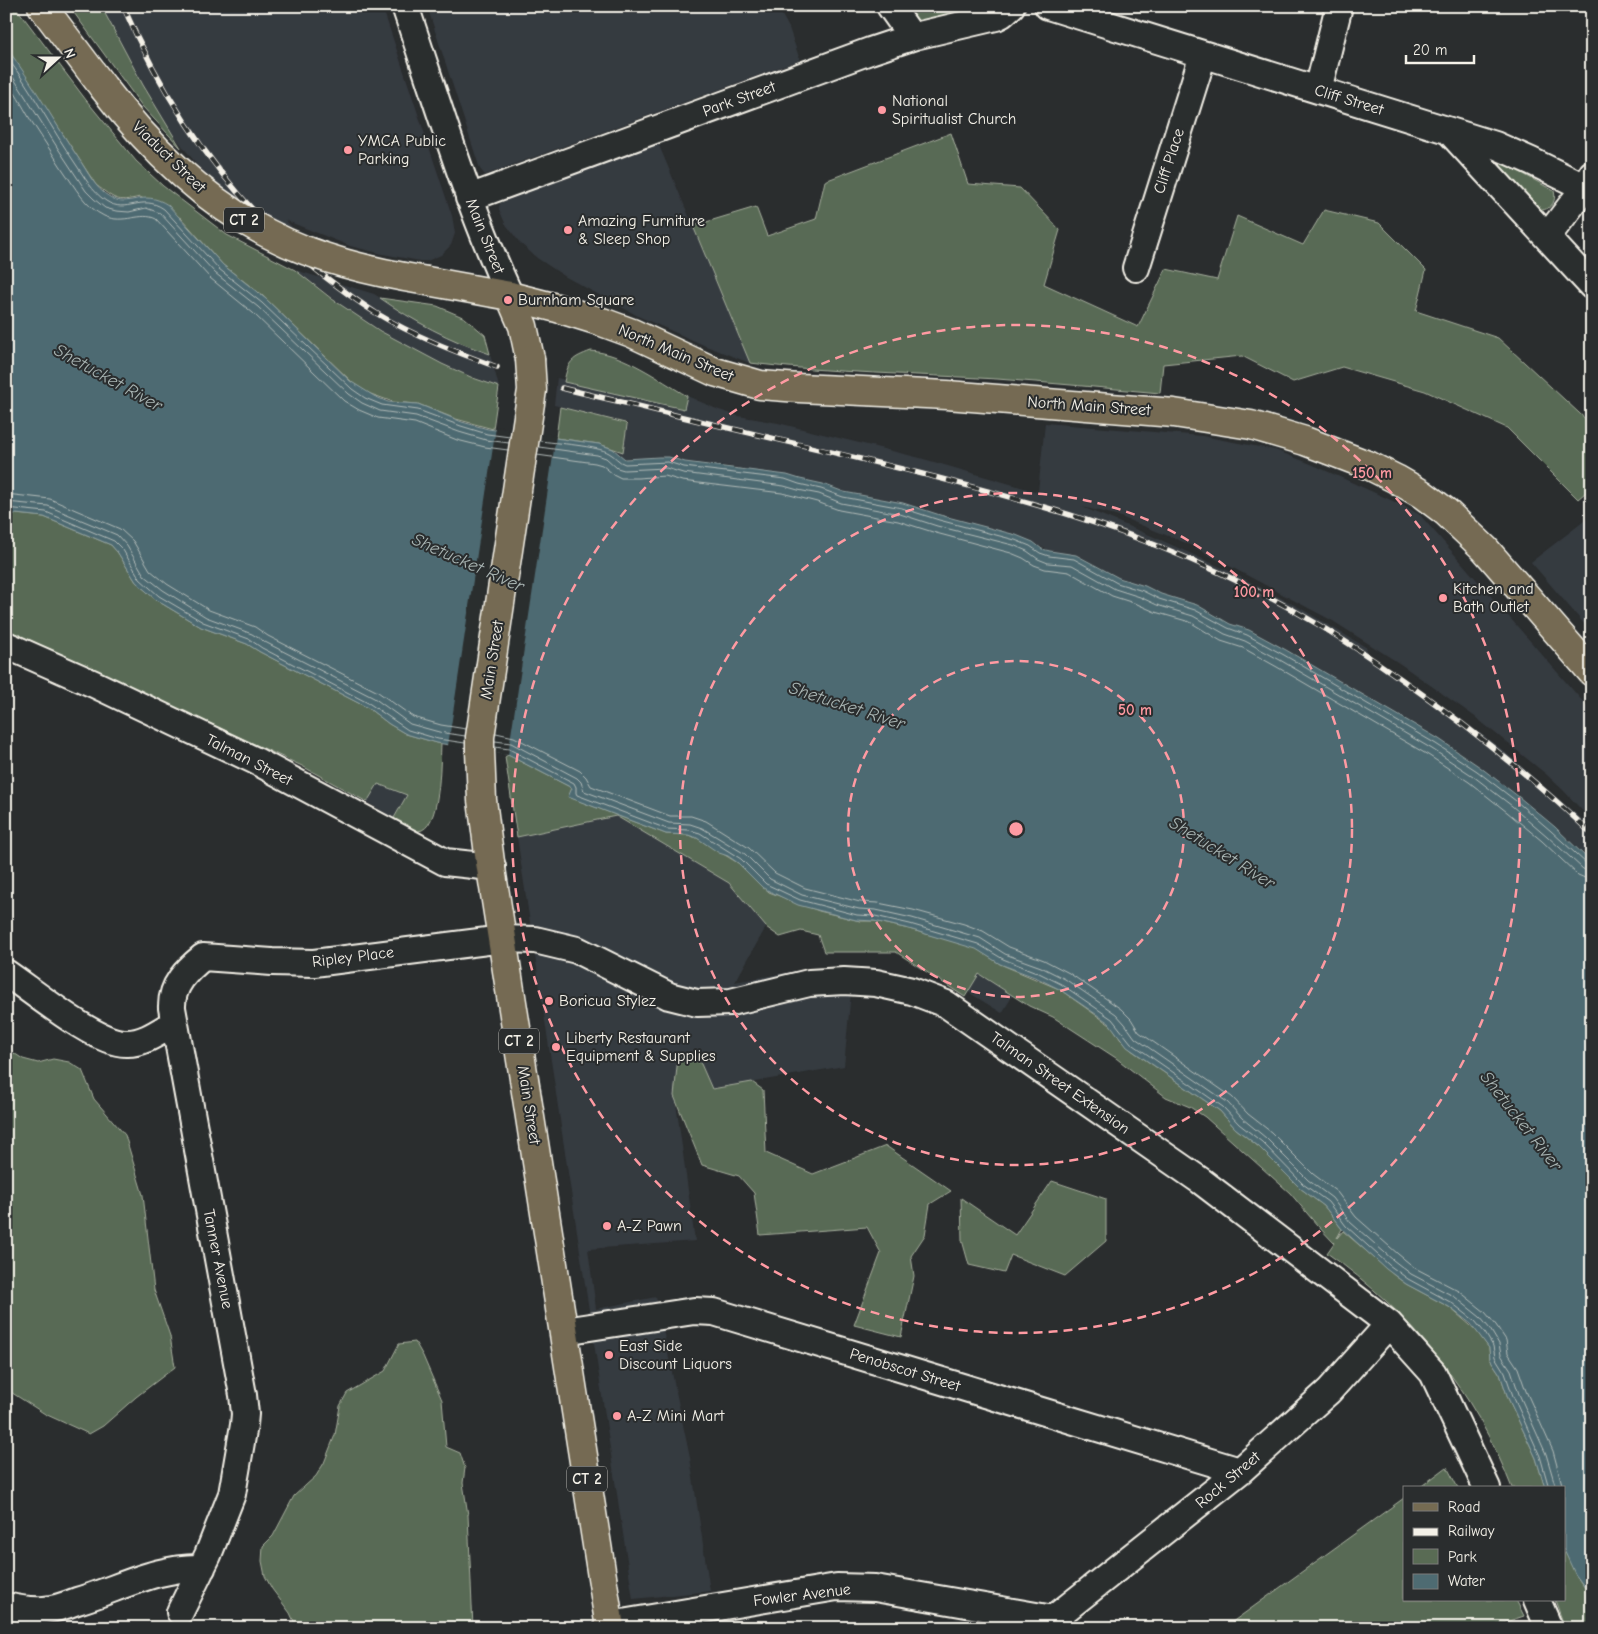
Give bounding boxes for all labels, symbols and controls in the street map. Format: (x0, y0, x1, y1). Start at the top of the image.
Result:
north arrow (32, 32, 82, 82)
scale bar (1406, 32, 1473, 64)
text: 20 m (1413, 41, 1447, 59)
text: N (60, 46, 79, 61)
street label: Park Street (700, 77, 778, 120)
street label: Cliff Street (1312, 81, 1386, 119)
place label: National Spiritualist Church (892, 92, 1016, 128)
marker: National Spiritualist Church (876, 104, 888, 116)
street label: Viaduct Street (129, 118, 210, 197)
street label: Cliff Place (1150, 126, 1188, 196)
place label: YMCA Public Parking (358, 132, 446, 168)
marker: YMCA Public Parking (342, 144, 354, 156)
street label: Main Street (462, 196, 508, 277)
road number: CT 2 (224, 208, 264, 232)
place label: Amazing Furniture & Sleep Shop (578, 212, 705, 248)
marker: Amazing Furniture & Sleep Shop (562, 224, 574, 236)
place label: Burnham Square (518, 291, 634, 309)
marker: Burnham Square (502, 294, 514, 306)
street label: North Main Street (616, 321, 737, 386)
water label: Shetucket River (50, 340, 167, 417)
street label: North Main Street (1027, 393, 1152, 419)
text: 150 m (1352, 464, 1392, 482)
water label: Shetucket River (409, 529, 528, 597)
place label: Kitchen and Bath Outlet (1453, 580, 1534, 616)
text: 100 m (1234, 583, 1274, 601)
marker: Kitchen and Bath Outlet (1437, 592, 1449, 604)
street label: Main Street (477, 619, 507, 701)
water label: Shetucket River (786, 677, 908, 735)
text: 50 m (1118, 701, 1152, 719)
street label: Talman Street (203, 731, 296, 790)
water label: Shetucket River (1165, 812, 1279, 894)
centre of rings (1007, 820, 1025, 838)
street label: Ripley Place (311, 943, 395, 971)
place label: Boricua Stylez (559, 992, 656, 1010)
marker: Boricua Stylez (543, 995, 555, 1007)
road number: CT 2 (499, 1028, 539, 1054)
street label: Talman Street Extension (987, 1028, 1133, 1138)
place label: Liberty Restaurant Equipment & Supplies (566, 1029, 716, 1065)
marker: Liberty Restaurant Equipment & Supplies (550, 1041, 562, 1053)
street label: Main Street (514, 1064, 544, 1146)
water label: Shetucket River (1476, 1067, 1567, 1176)
street label: Tanner Avenue (200, 1208, 236, 1310)
place label: A-Z Pawn (617, 1217, 682, 1235)
marker: A-Z Pawn (601, 1220, 613, 1232)
place label: East Side Discount Liquors (619, 1337, 732, 1373)
street label: Penobscot Street (848, 1345, 963, 1395)
marker: East Side Discount Liquors (603, 1349, 615, 1361)
place label: A-Z Mini Mart (627, 1407, 725, 1425)
marker: A-Z Mini Mart (611, 1410, 623, 1422)
street label: Rock Street (1192, 1448, 1264, 1512)
road number: CT 2 (567, 1466, 607, 1492)
legend (1403, 1486, 1566, 1602)
text: Road (1448, 1498, 1480, 1516)
text: Railway (1448, 1522, 1495, 1540)
text: Park (1448, 1548, 1477, 1566)
text: Water (1448, 1572, 1485, 1590)
street label: Fowler Avenue (752, 1580, 852, 1610)

